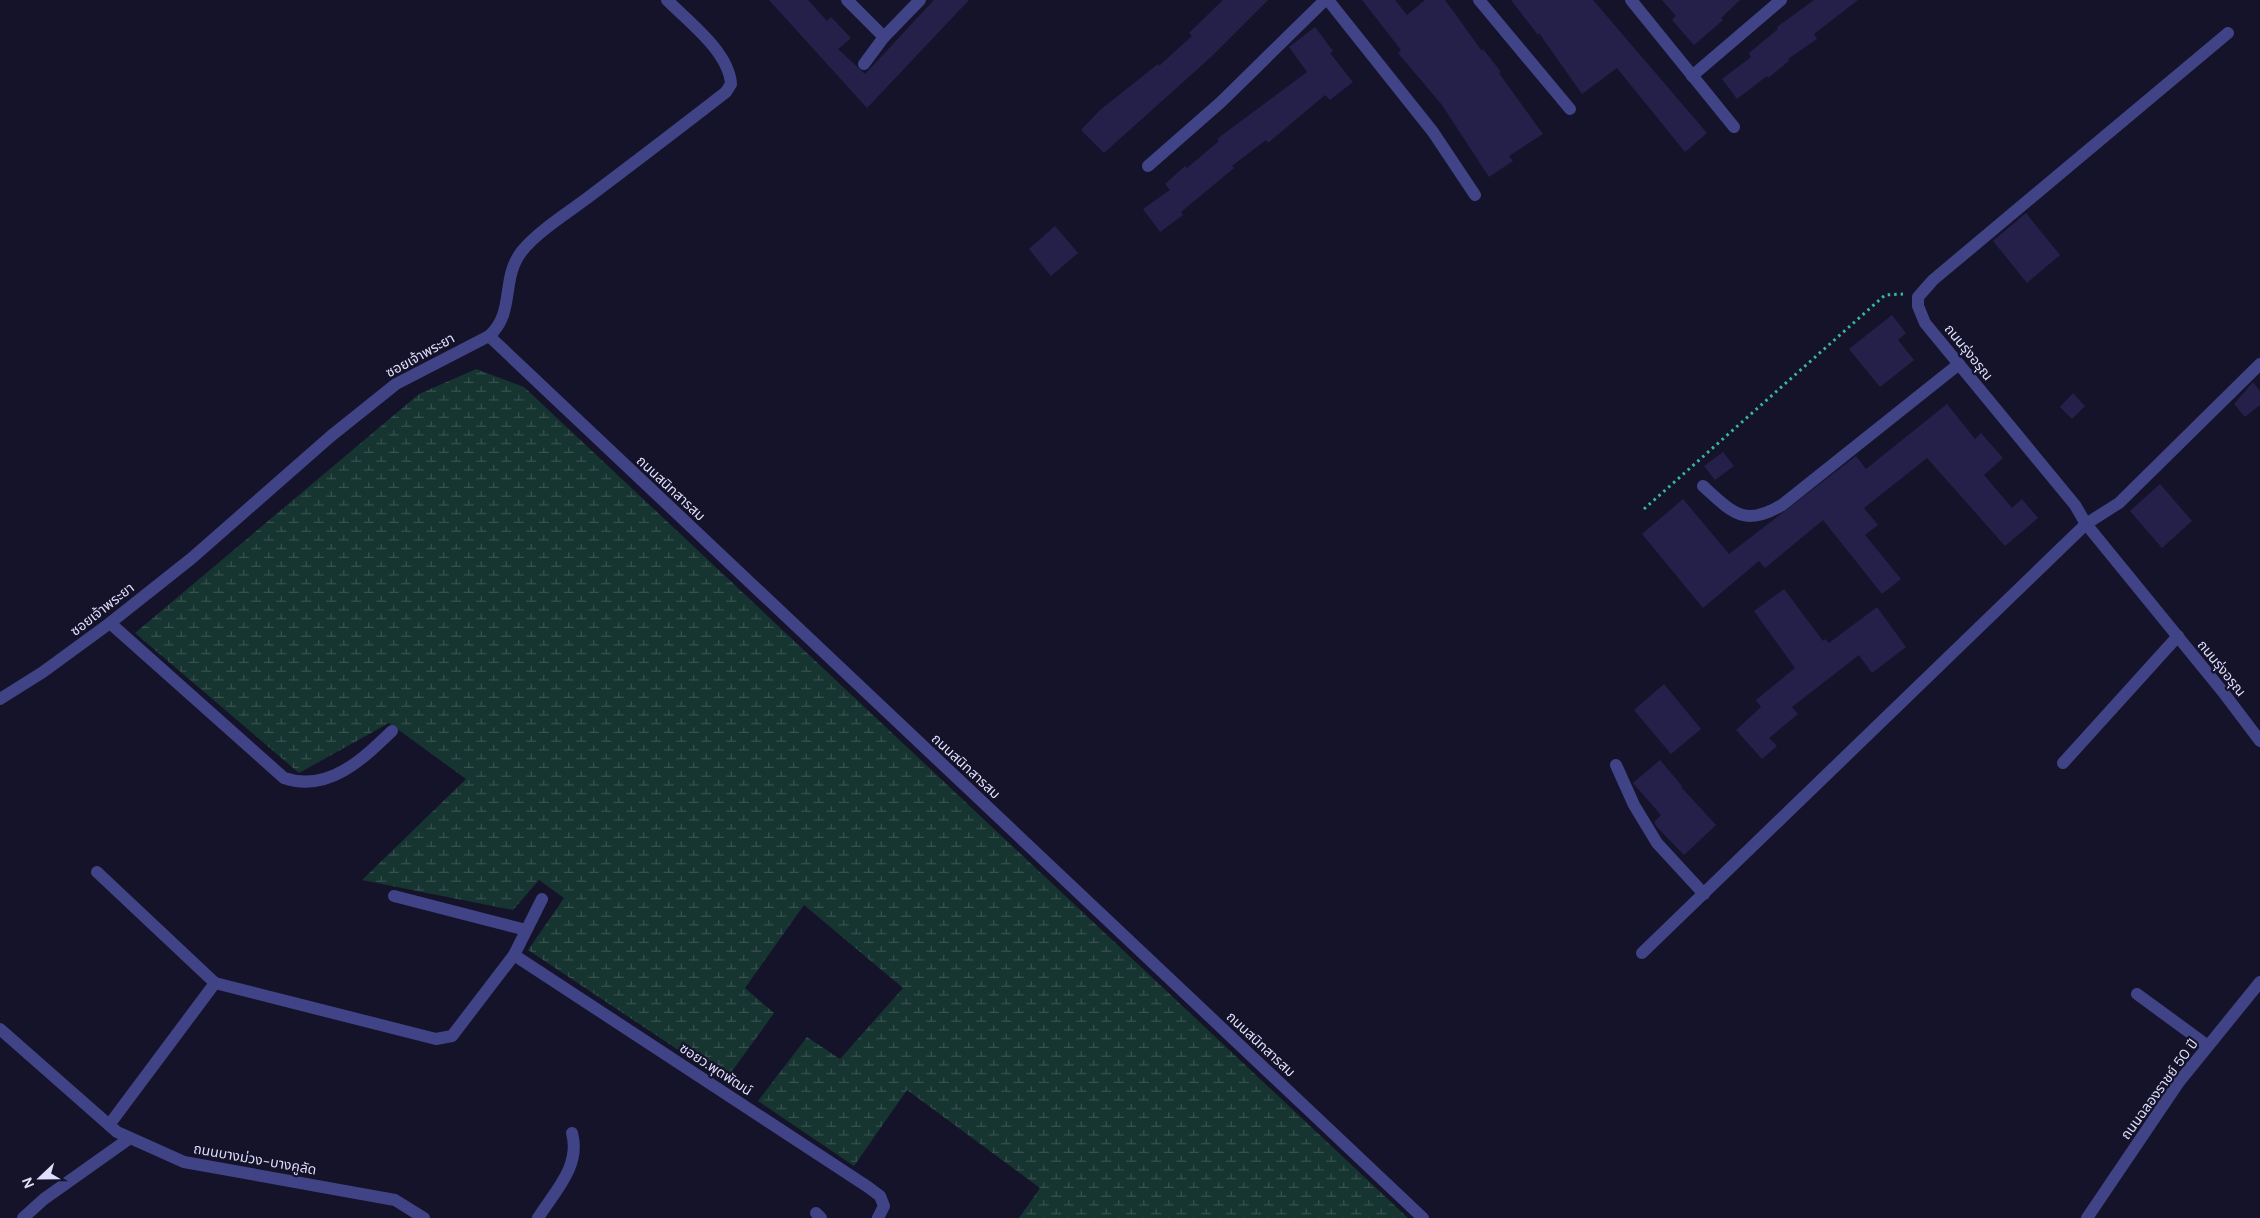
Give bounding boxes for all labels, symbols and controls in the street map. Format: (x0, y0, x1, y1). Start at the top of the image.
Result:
street label: ถนนรุ่งอรุณ (1941, 320, 1997, 384)
street label: ซอยเจ้าพระยา (382, 329, 458, 381)
street label: ถนนสนิทสารสม (633, 451, 709, 525)
street label: ซอยเจ้าพระยา (66, 578, 138, 640)
street label: ถนนรุ่งอรุณ (2194, 636, 2250, 700)
street label: ถนนสนิทสารสม (928, 729, 1004, 803)
street label: ถนนสนิทสารสม (1223, 1007, 1299, 1081)
street label: ถนนฉลองราชย์ 50 ปี (2116, 1035, 2202, 1143)
street label: ซอยว.พุดพัฒน์ (676, 1039, 756, 1099)
street label: ถนนบางม่วง-บางคูลัด (192, 1139, 318, 1179)
north arrow (15, 1153, 65, 1203)
text: N (18, 1175, 38, 1191)

